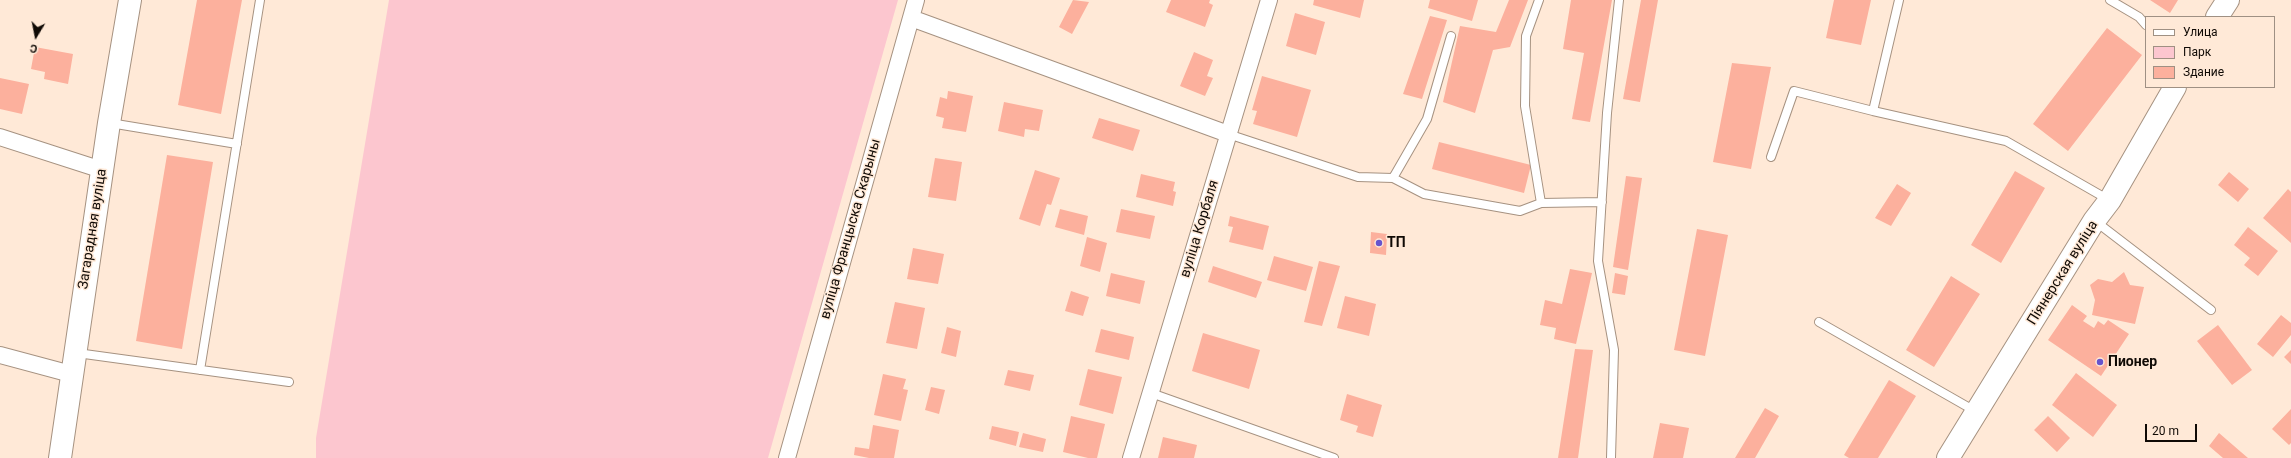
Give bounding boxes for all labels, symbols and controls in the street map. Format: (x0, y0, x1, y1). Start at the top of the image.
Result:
north arrow (16, 16, 56, 56)
legend (2145, 16, 2275, 88)
text: Улица (2183, 25, 2218, 39)
text: С (29, 41, 39, 55)
text: Парк (2183, 45, 2211, 59)
text: Здание (2183, 65, 2224, 79)
street label: вуліца Францыска Скарыны (817, 137, 885, 321)
street label: Загарадная вуліца (75, 167, 111, 291)
street label: вуліца Корбаля (1177, 178, 1223, 280)
street label: Піянерская вуліца (2024, 218, 2102, 328)
place label: ТП (1387, 235, 1406, 251)
marker: ТП (1374, 238, 1384, 248)
place label: Пионер (2108, 354, 2157, 370)
marker: Пионер (2095, 357, 2105, 367)
scale bar (2147, 416, 2199, 442)
text: 20 m (2152, 424, 2179, 438)

